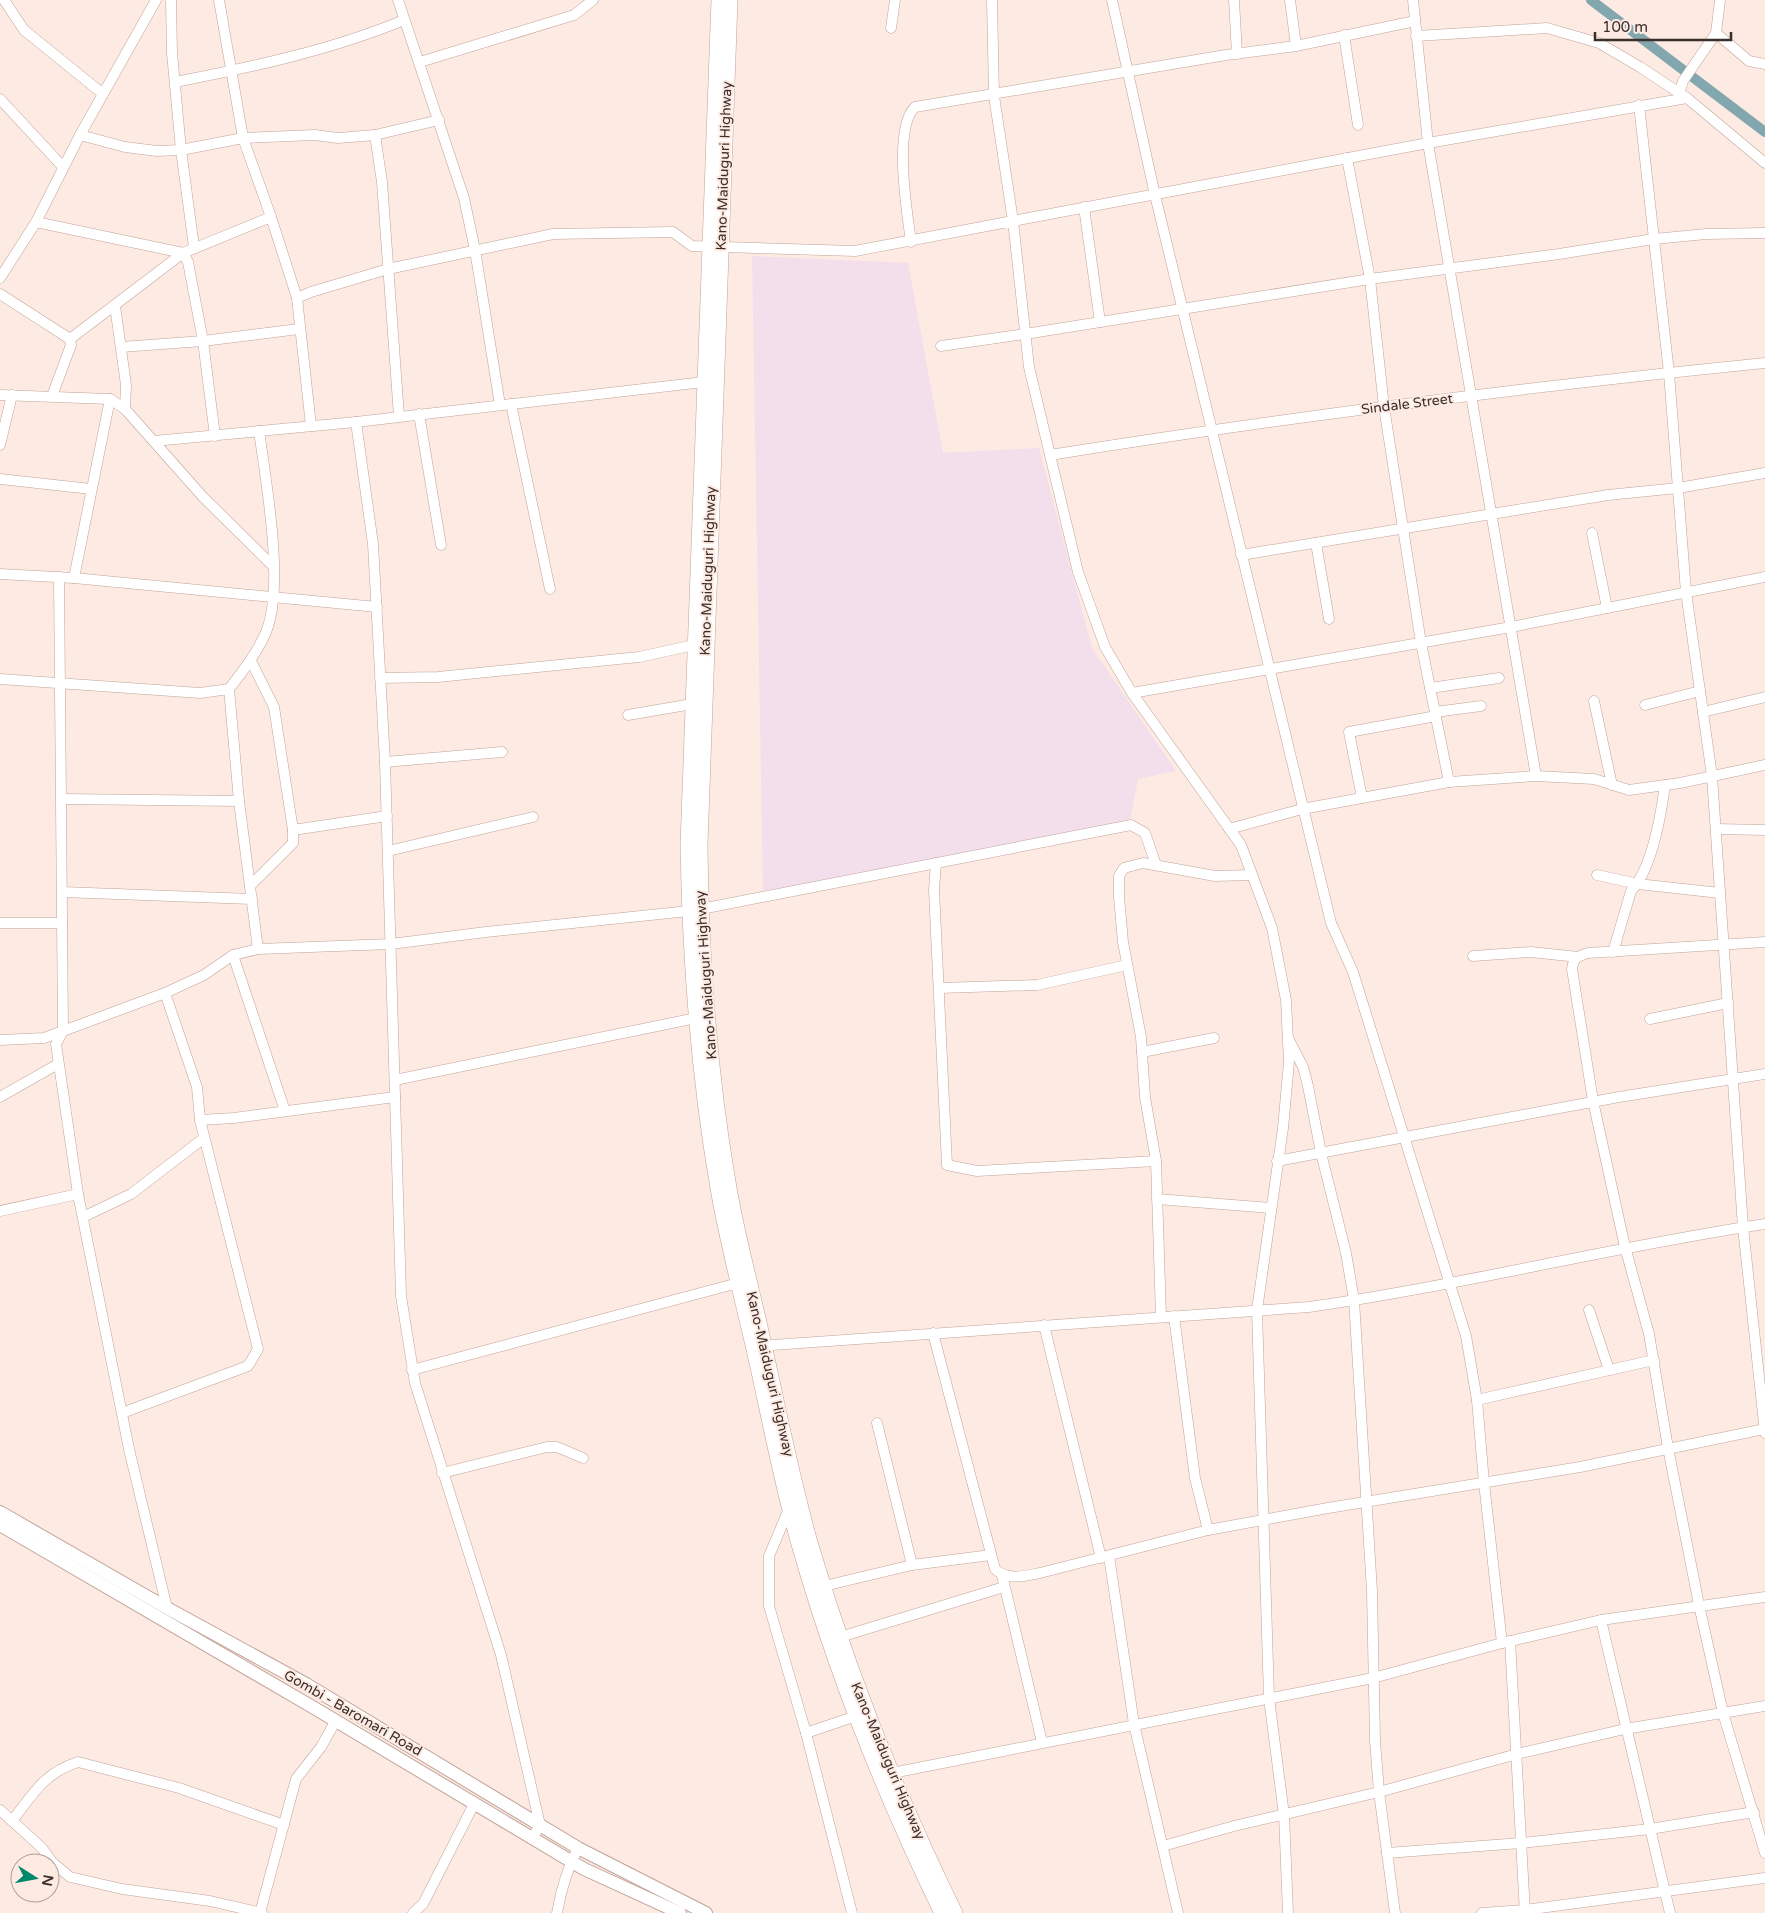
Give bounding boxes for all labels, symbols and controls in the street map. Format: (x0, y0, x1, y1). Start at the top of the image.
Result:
scale bar (1595, 10, 1731, 42)
text: 100 m (1602, 18, 1648, 36)
street label: Kano-Maiduguri Highway (713, 81, 735, 251)
street label: Sindale Street (1360, 390, 1454, 418)
street label: Kano-Maiduguri Highway (697, 486, 719, 656)
street label: Kano-Maiduguri Highway (692, 889, 720, 1060)
street label: Kano-Maiduguri Highway (743, 1290, 797, 1459)
street label: Gombi - Baromari Road (281, 1666, 425, 1760)
street label: Kano-Maiduguri Highway (847, 1680, 929, 1843)
north arrow (10, 1853, 60, 1903)
text: N (38, 1873, 57, 1888)

